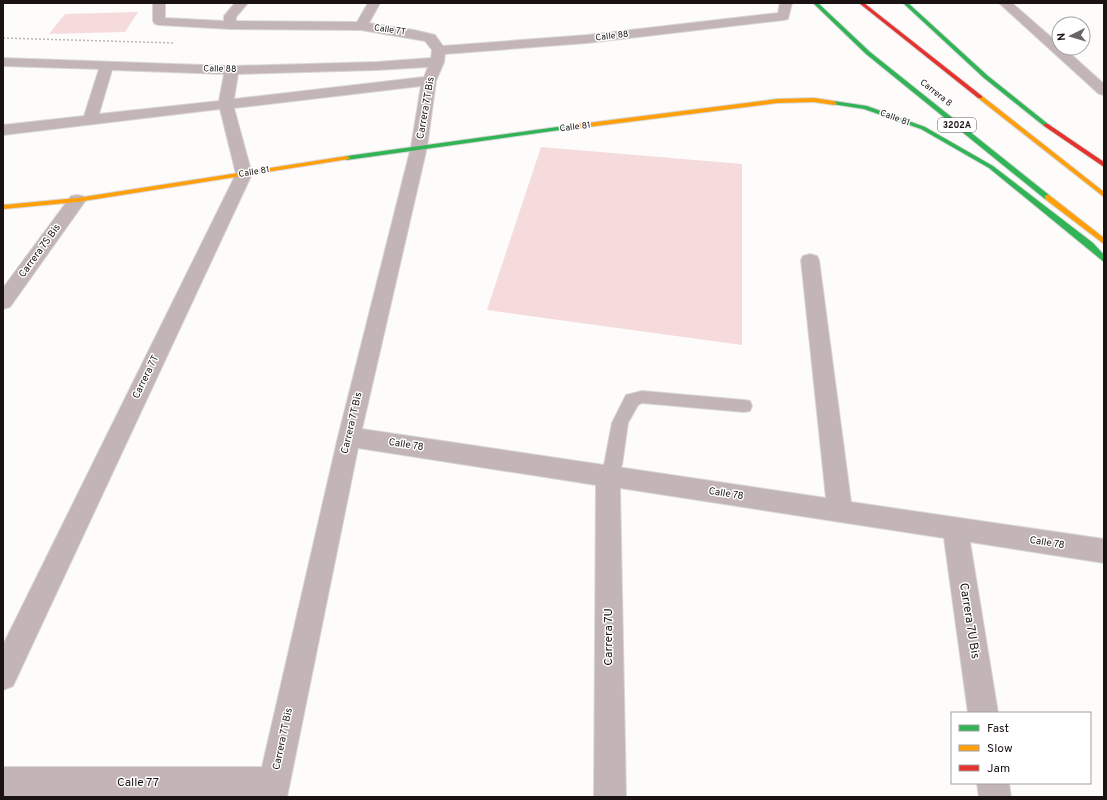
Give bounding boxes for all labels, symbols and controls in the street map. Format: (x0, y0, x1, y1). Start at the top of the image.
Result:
north arrow (1051, 16, 1091, 56)
street label: Calle 7T (373, 22, 407, 38)
street label: Calle 88 (595, 29, 629, 43)
text: N (1055, 32, 1069, 41)
street label: Calle 88 (203, 63, 237, 75)
street label: Carrera 7T Bis (414, 76, 438, 140)
street label: Carrera 8 (918, 77, 954, 109)
street label: Calle 81 (879, 108, 911, 128)
road number: 3202A (938, 118, 976, 132)
street label: Calle 81 (559, 120, 591, 134)
street label: Calle 81 (238, 164, 270, 180)
street label: Carrera 7S Bis (16, 221, 64, 280)
street label: Carrera 7T (130, 353, 162, 401)
street label: Carrera 7T Bis (339, 391, 365, 455)
street label: Calle 78 (388, 436, 424, 454)
street label: Calle 78 (708, 485, 744, 503)
street label: Calle 78 (1029, 534, 1065, 552)
street label: Carrera 7U Bis (955, 582, 983, 660)
street label: Carrera 7U (601, 608, 617, 666)
street label: Carrera 7T Bis (270, 707, 296, 771)
legend (951, 712, 1091, 784)
text: Fast (987, 721, 1009, 737)
text: Slow (987, 741, 1013, 757)
text: Jam (987, 761, 1010, 777)
street label: Calle 77 (117, 775, 159, 791)

